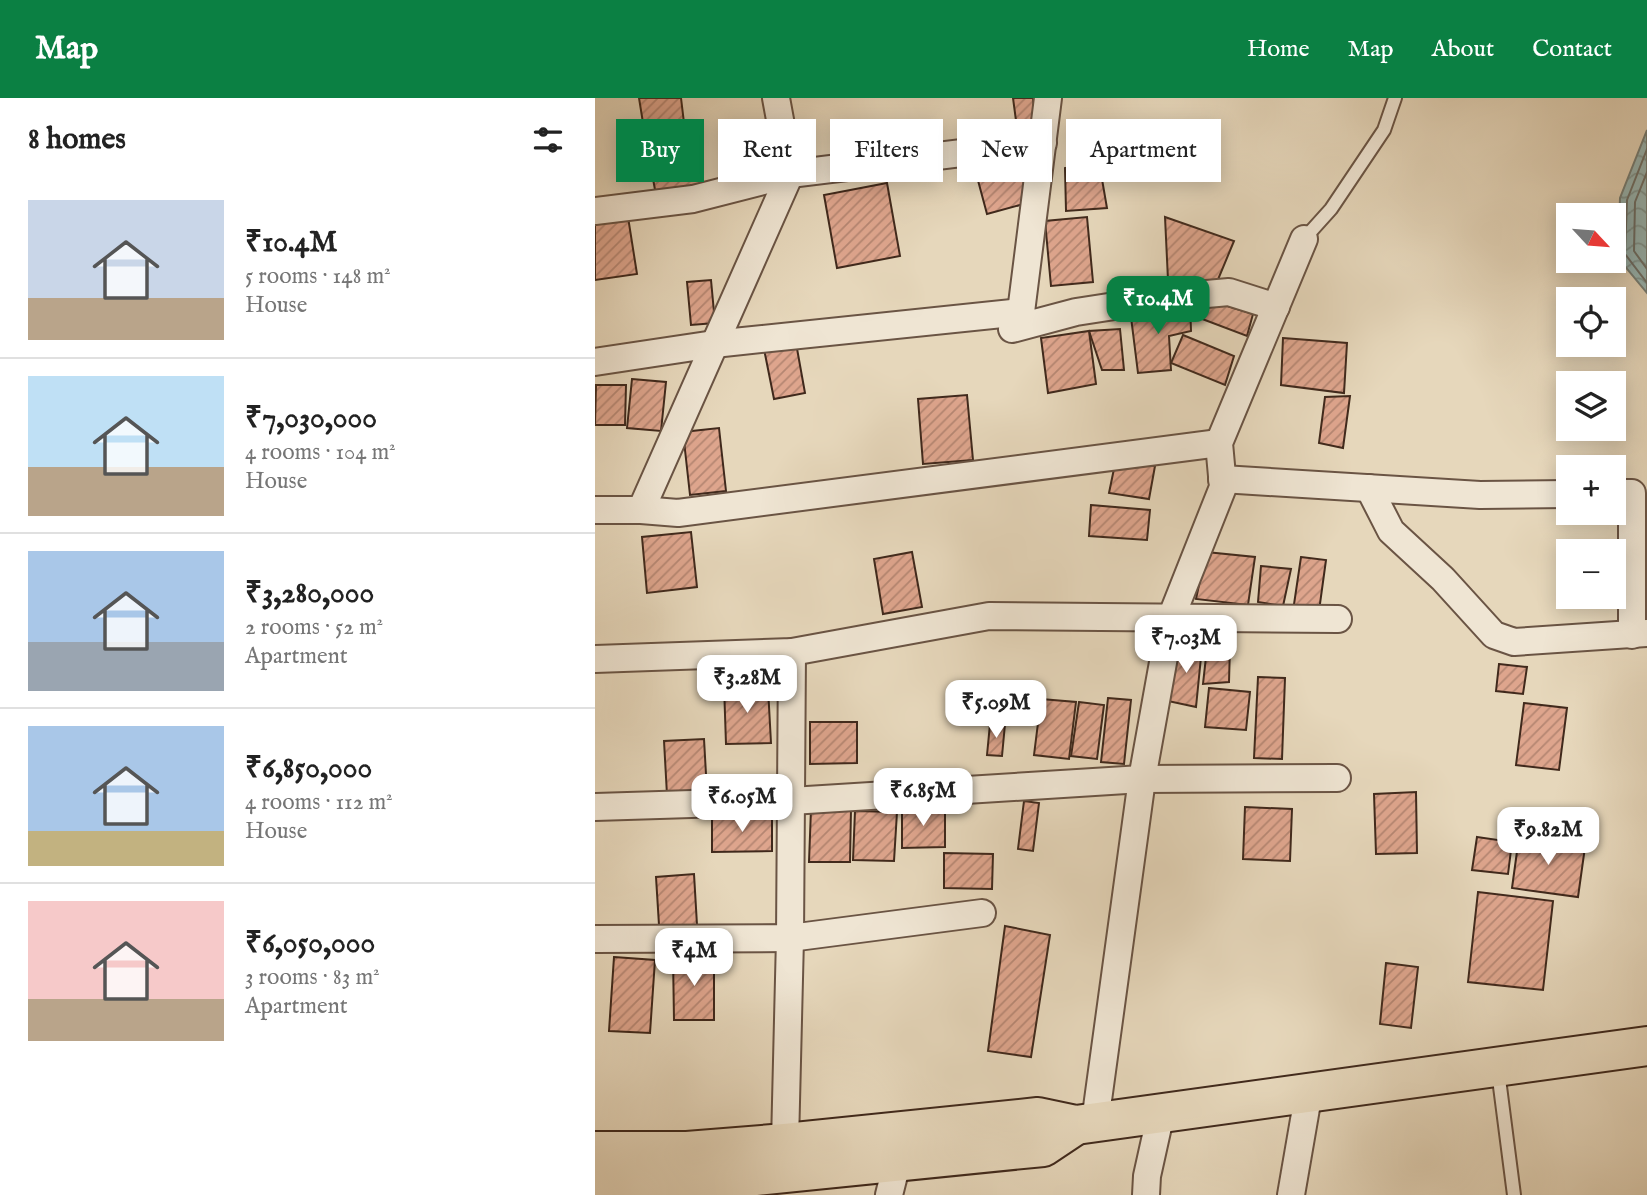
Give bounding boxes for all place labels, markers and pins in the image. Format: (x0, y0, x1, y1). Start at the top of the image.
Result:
pin: ₹10.4M (1101, 276, 1215, 336)
pin: ₹7.03M (1129, 616, 1243, 675)
pin: ₹3.28M (690, 656, 804, 715)
pin: ₹5.09M (939, 680, 1053, 740)
pin: ₹6.85M (866, 768, 980, 828)
pin: ₹6.05M (685, 774, 799, 834)
pin: ₹9.82M (1491, 808, 1605, 867)
pin: ₹4M (660, 928, 728, 988)

